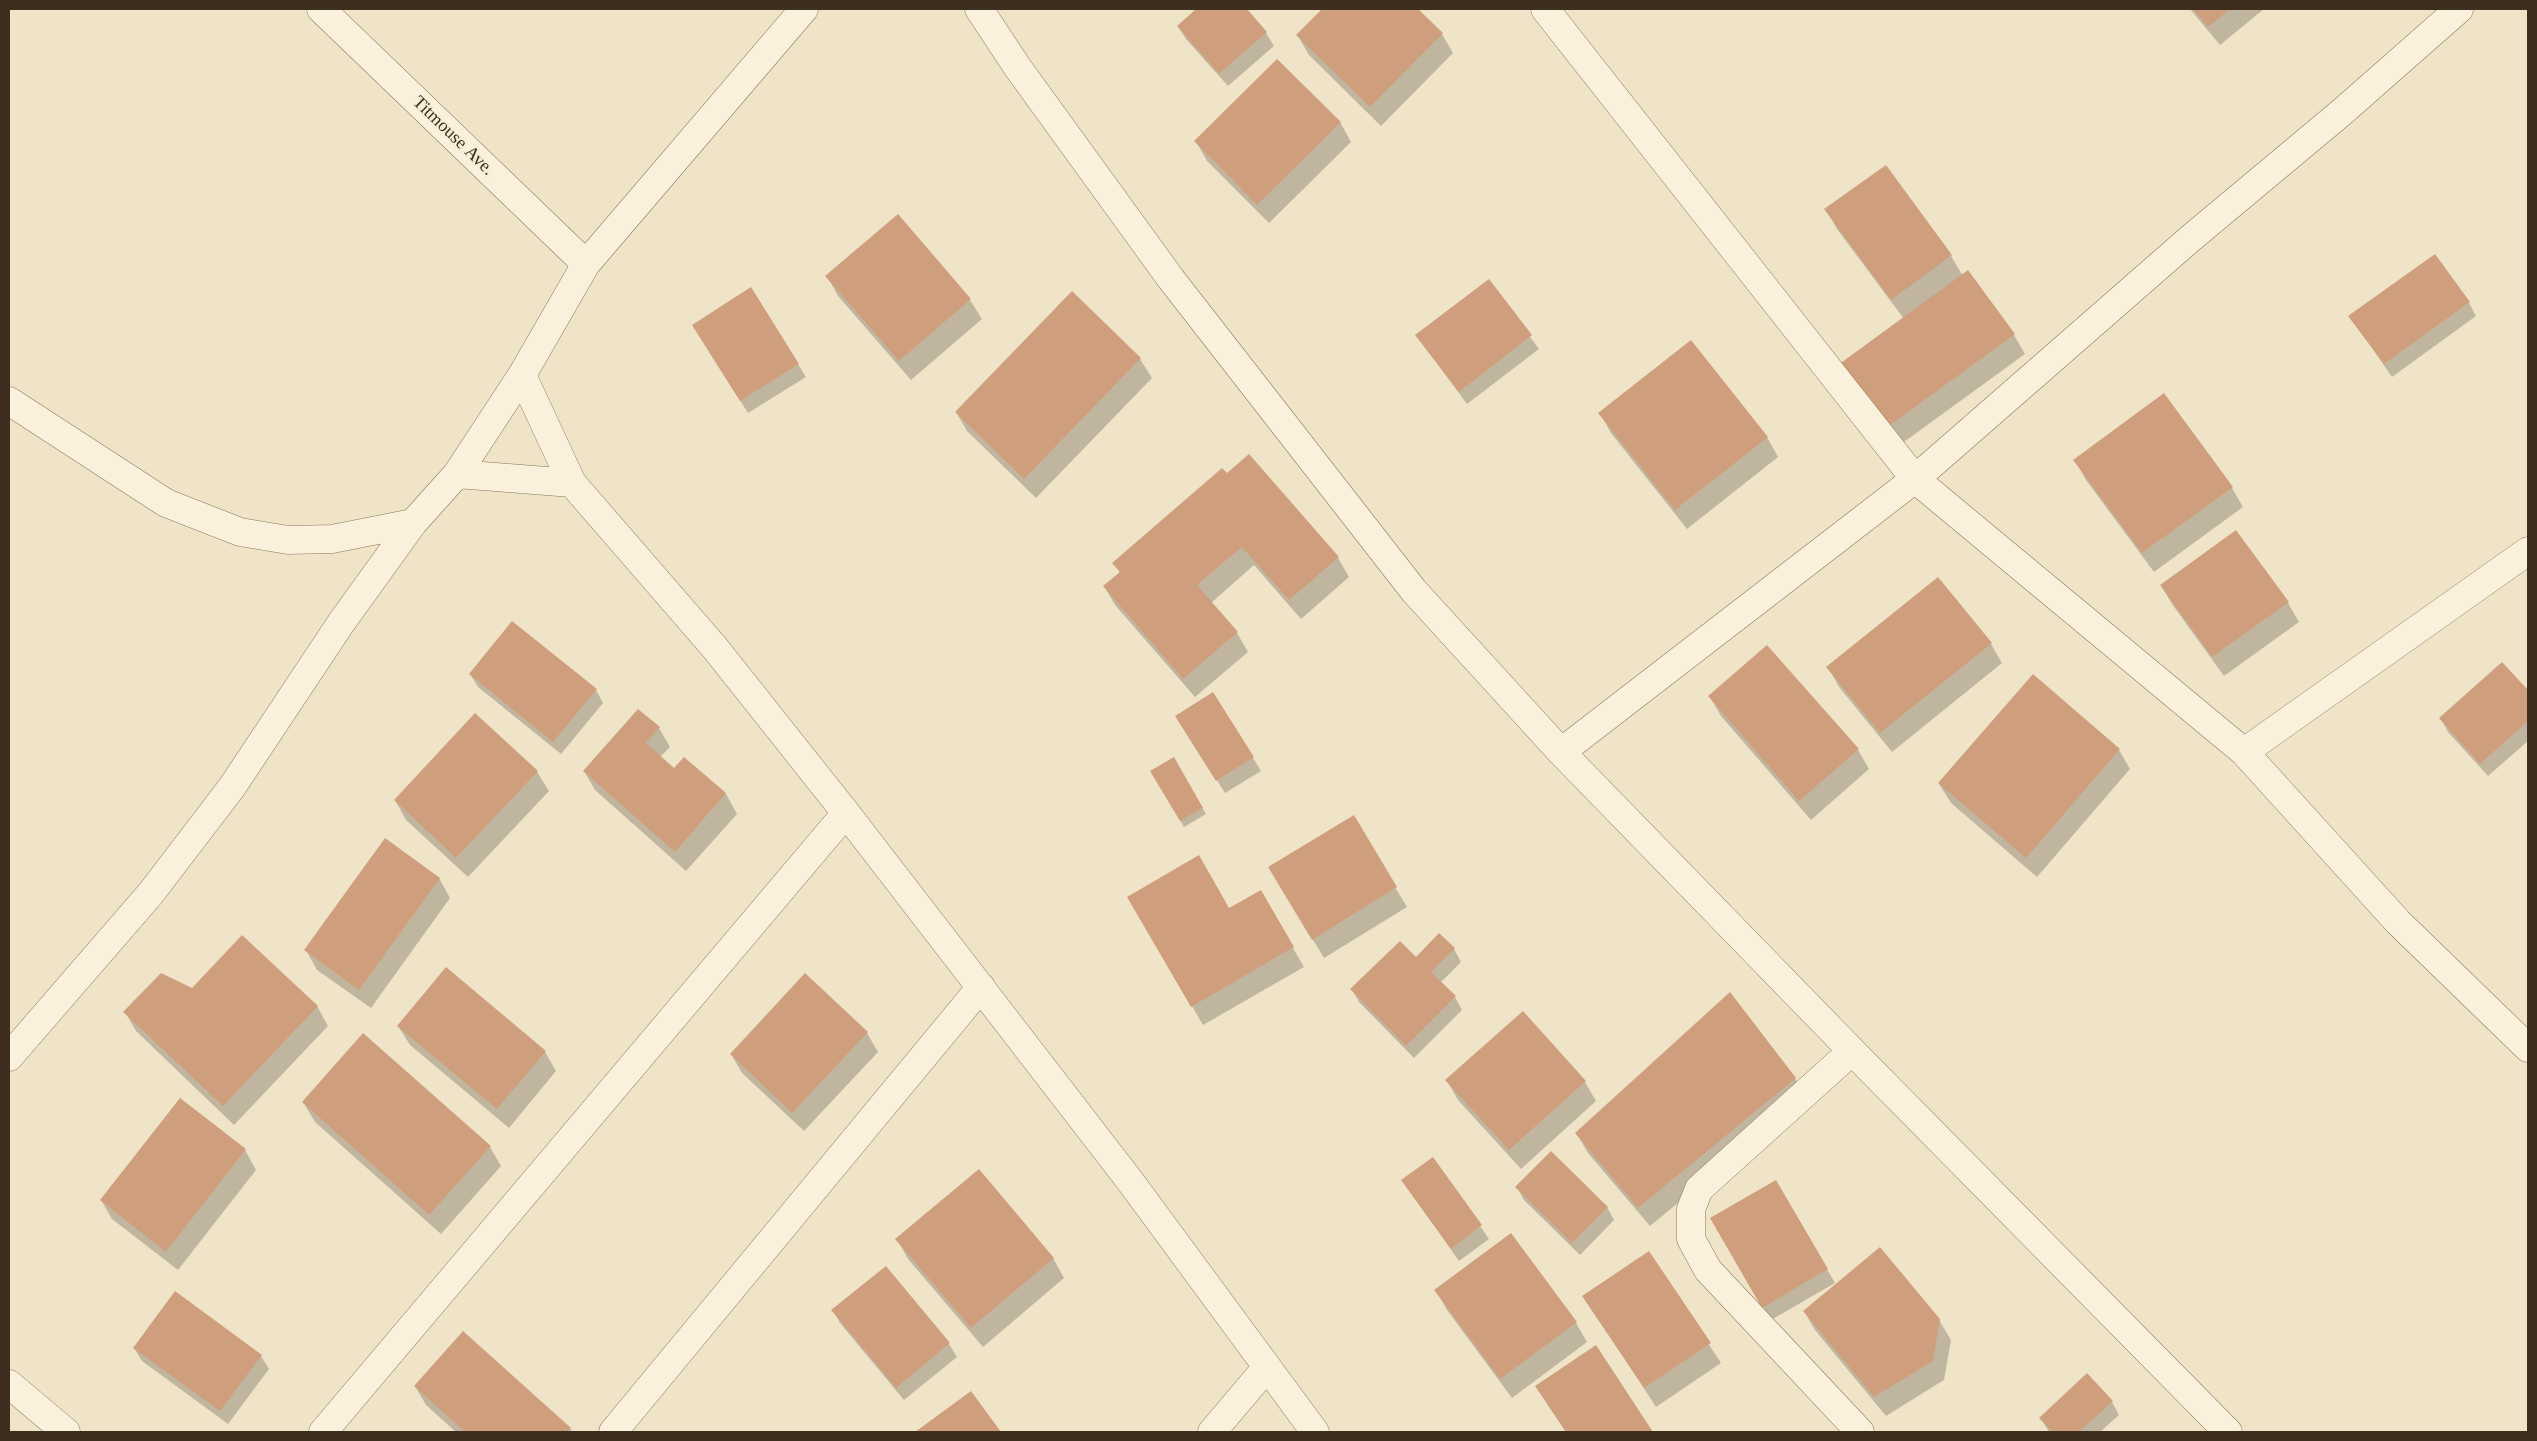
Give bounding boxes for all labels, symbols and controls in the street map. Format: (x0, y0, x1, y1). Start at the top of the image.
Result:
street label: Titmouse Ave. (408, 92, 498, 180)

